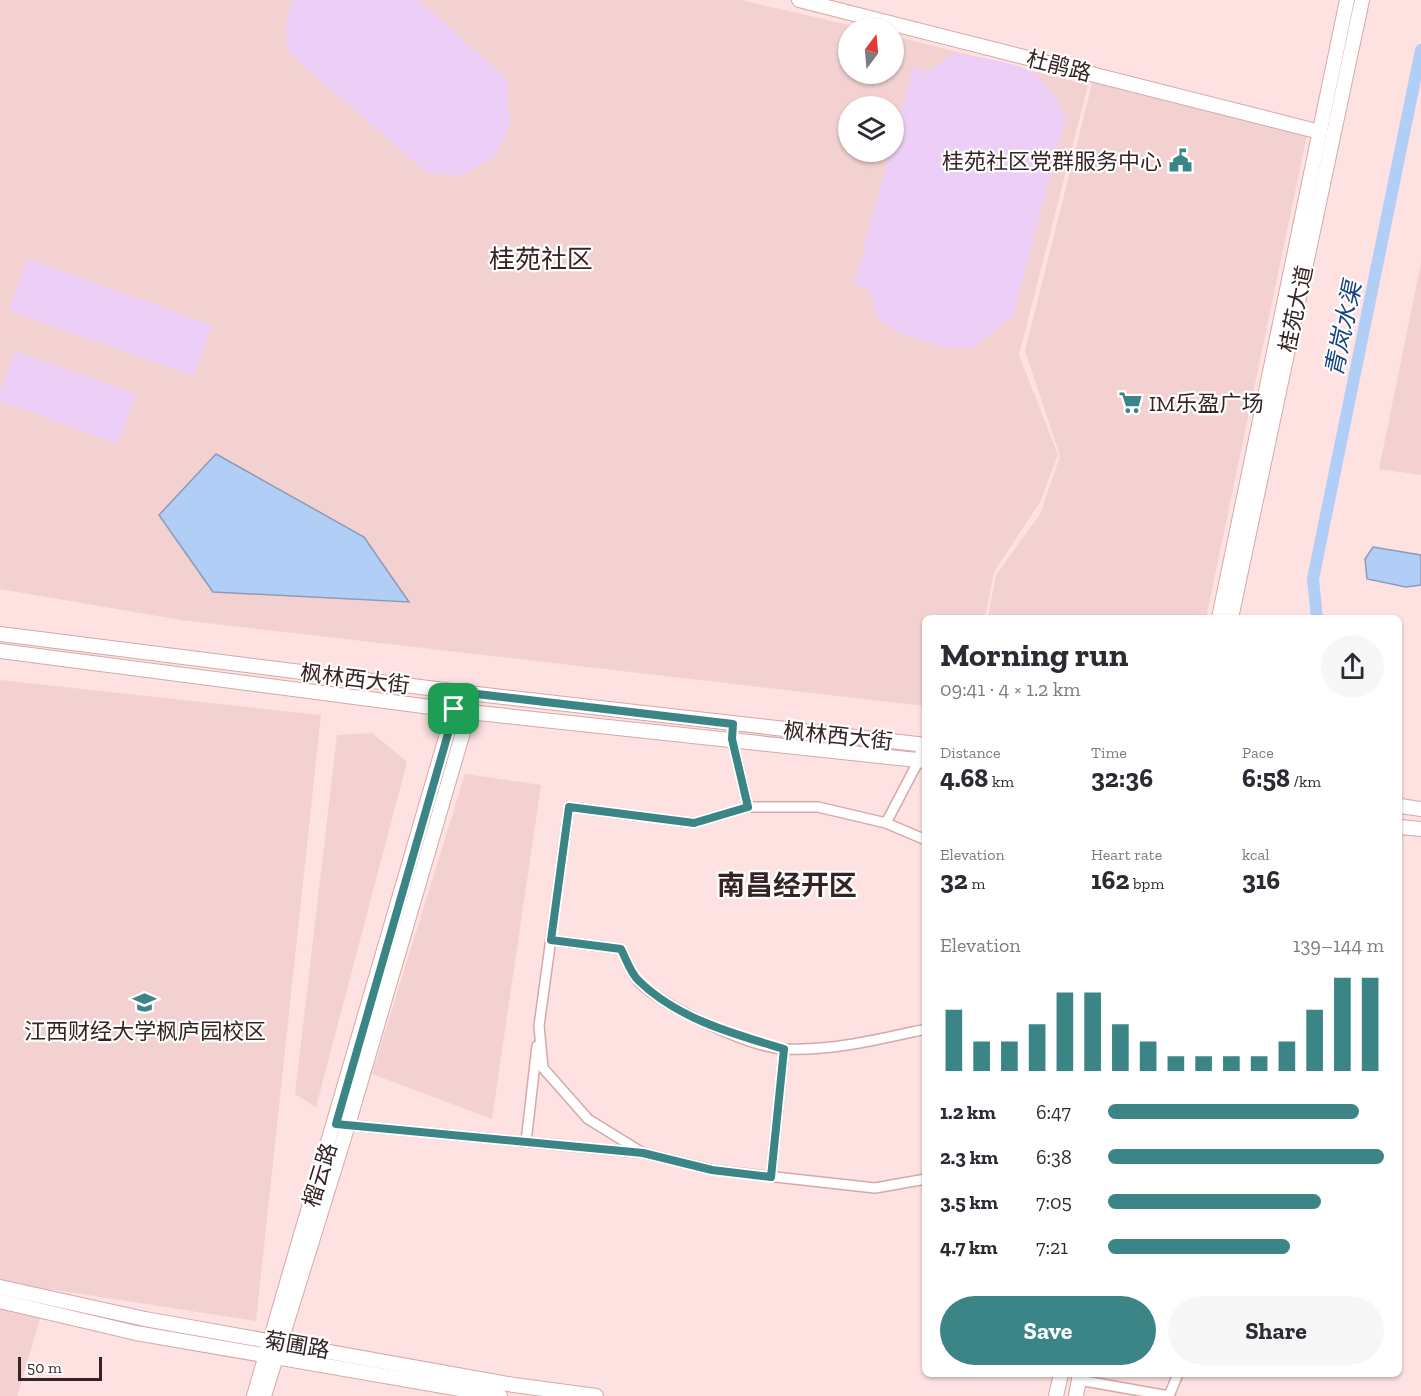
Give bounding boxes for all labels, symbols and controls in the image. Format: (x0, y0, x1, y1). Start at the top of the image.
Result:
north arrow (838, 18, 904, 84)
map controls (838, 18, 904, 162)
street label: 杜鹃路 (1024, 45, 1094, 87)
button: layers (838, 96, 904, 162)
place label: 桂苑社区党群服务中心 (942, 148, 1162, 175)
public building icon: 桂苑社区党群服务中心 (1167, 148, 1193, 174)
district label: 桂苑社区 (489, 243, 593, 275)
street label: 桂苑大道 (1274, 263, 1318, 355)
water label: 青岚水渠 (1319, 276, 1368, 379)
supermarket icon: IM乐盈广场 (1118, 390, 1144, 416)
place label: IM乐盈广场 (1149, 390, 1264, 417)
text: Morning run (940, 635, 1128, 674)
button: share (1321, 635, 1384, 698)
street label: 枫林西大街 (299, 659, 411, 699)
text: 09:41 · 4 × 1.2 km (940, 677, 1081, 701)
pin (428, 683, 479, 734)
icon: arrive (437, 692, 470, 725)
street label: 枫林西大街 (782, 717, 894, 755)
text: Distance (940, 743, 1001, 762)
text: Time (1091, 743, 1127, 762)
text: Pace (1242, 743, 1274, 762)
text: 4.68 (940, 762, 988, 794)
text: 32:36 (1091, 762, 1153, 794)
text: 6:58 (1242, 762, 1290, 794)
text: km (988, 772, 1014, 791)
text: /km (1290, 772, 1321, 791)
text: Elevation (940, 845, 1005, 864)
text: Heart rate (1091, 845, 1162, 864)
text: kcal (1242, 845, 1269, 864)
text: 32 (940, 864, 968, 896)
text: 162 (1091, 864, 1129, 896)
text: 316 (1242, 864, 1280, 896)
district label: 南昌经开区 (717, 869, 857, 902)
text: m (968, 874, 985, 893)
text: bpm (1129, 874, 1164, 893)
text: Elevation (940, 933, 1021, 957)
text: 139–144 m (1293, 933, 1384, 957)
school or university icon: 江西财经大学枫庐园校区 (132, 989, 158, 1015)
place label: 江西财经大学枫庐园校区 (24, 1018, 266, 1045)
text: 1.2 km (940, 1100, 996, 1124)
text: 6:47 (1036, 1100, 1071, 1124)
street label: 榴云路 (297, 1139, 343, 1211)
text: 2.3 km (940, 1145, 998, 1169)
text: 6:38 (1036, 1145, 1072, 1169)
text: 3.5 km (940, 1190, 998, 1214)
text: 7:05 (1036, 1190, 1072, 1214)
text: 4.7 km (940, 1235, 998, 1259)
text: 7:21 (1036, 1235, 1068, 1259)
button: Save (940, 1296, 1156, 1365)
button: Share (1168, 1296, 1384, 1365)
street label: 菊圃路 (262, 1326, 332, 1364)
scale bar (18, 1354, 102, 1382)
text: 50 m (27, 1358, 62, 1377)

